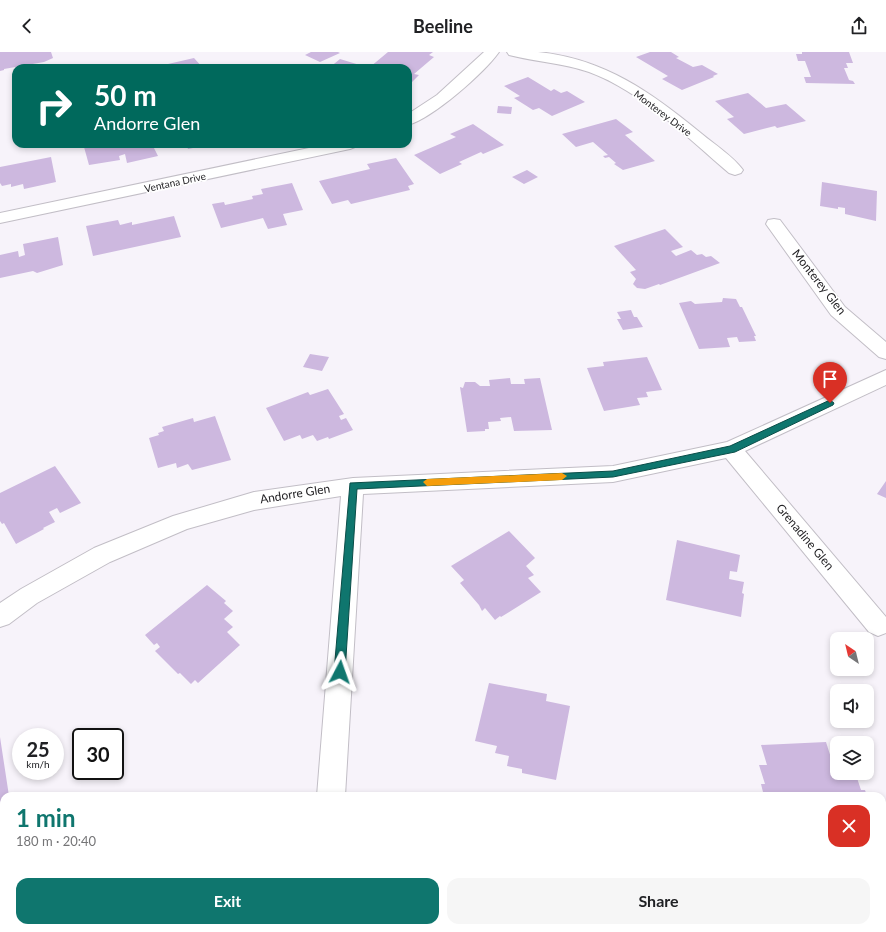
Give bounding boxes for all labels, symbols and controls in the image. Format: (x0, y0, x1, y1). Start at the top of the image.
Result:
icon: back (16, 15, 38, 37)
text: Beeline (413, 15, 473, 37)
icon: share (848, 15, 870, 37)
text: 50 m (94, 78, 157, 112)
icon: right (28, 80, 80, 132)
street label: Monterey Drive (632, 87, 694, 139)
text: Andorre Glen (94, 112, 200, 134)
street label: Ventana Drive (143, 170, 207, 194)
street label: Monterey Glen (789, 246, 850, 317)
pin (813, 362, 847, 403)
icon: arrive (819, 368, 841, 390)
street label: Andorre Glen (259, 481, 331, 506)
street label: Grenadine Glen (773, 500, 838, 573)
north arrow (830, 632, 874, 676)
map controls (830, 632, 874, 780)
position arrow (319, 651, 361, 693)
button: sound (830, 684, 874, 728)
speed limit sign: 30 (72, 728, 124, 780)
button: layers (830, 736, 874, 780)
text: 25 (26, 737, 50, 761)
text: km/h (26, 758, 50, 770)
text: 1 min (16, 803, 76, 832)
button: close (828, 805, 870, 847)
text: 180 m · 20:40 (16, 833, 96, 849)
button: Exit (16, 878, 439, 924)
button: Share (447, 878, 870, 924)

